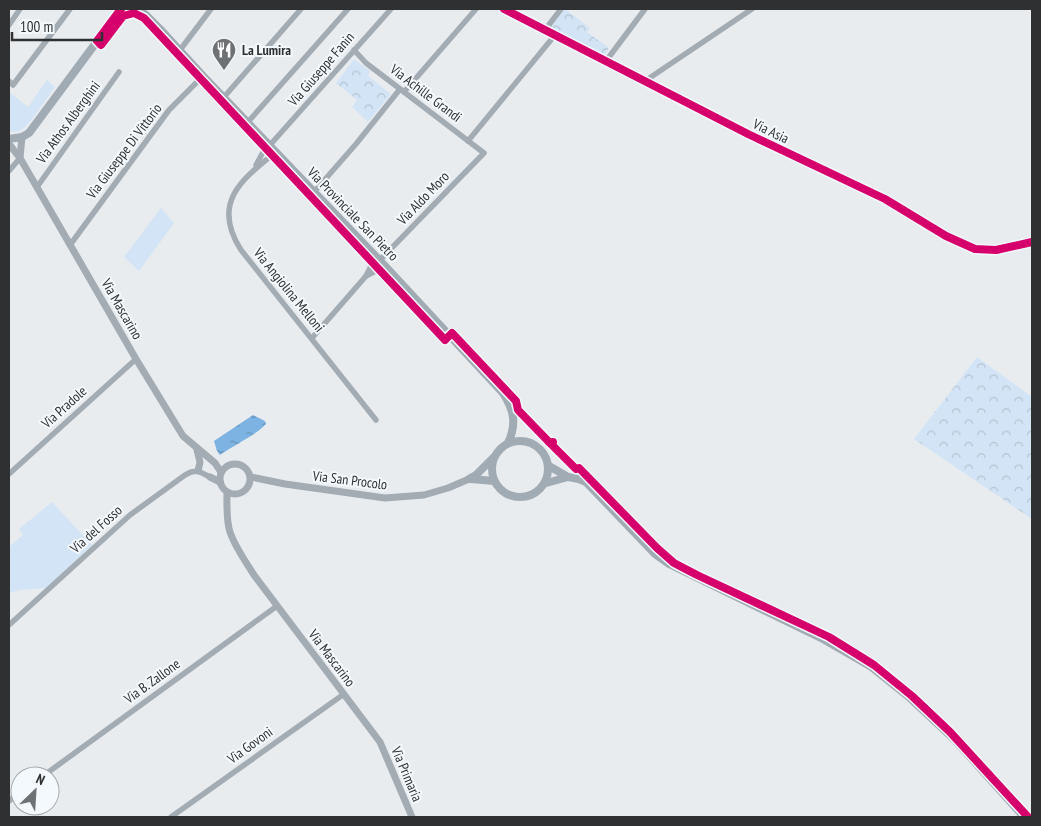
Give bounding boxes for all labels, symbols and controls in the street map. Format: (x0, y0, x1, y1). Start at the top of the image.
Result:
scale bar (12, 10, 102, 42)
text: 100 m (20, 17, 53, 36)
street label: Via Giuseppe Fanin (283, 28, 358, 110)
restaurant icon: La Lumira (211, 37, 237, 71)
place label: La Lumira (242, 41, 291, 59)
street label: Via Achille Grandi (386, 60, 465, 126)
street label: Via Athos Alberghini (31, 77, 104, 168)
street label: Via Giuseppe Di Vittorio (82, 100, 166, 203)
street label: Via Asia (749, 114, 792, 147)
street label: Via Provinciale San Pietro (303, 163, 402, 265)
street label: Via Aldo Moro (392, 167, 453, 229)
street label: Via Angiolina Melloni (249, 243, 328, 336)
street label: Via Mascarino (97, 275, 147, 343)
street label: Via Pradole (37, 382, 90, 433)
street label: Via San Procolo (311, 466, 388, 493)
street label: Via del Fosso (66, 501, 126, 558)
street label: Via Mascarino (304, 625, 359, 690)
street label: Via B. Zallone (120, 654, 184, 708)
street label: Via Govoni (223, 723, 276, 768)
street label: Via Primaria (387, 743, 427, 804)
north arrow (10, 766, 60, 816)
text: N (33, 769, 48, 789)

